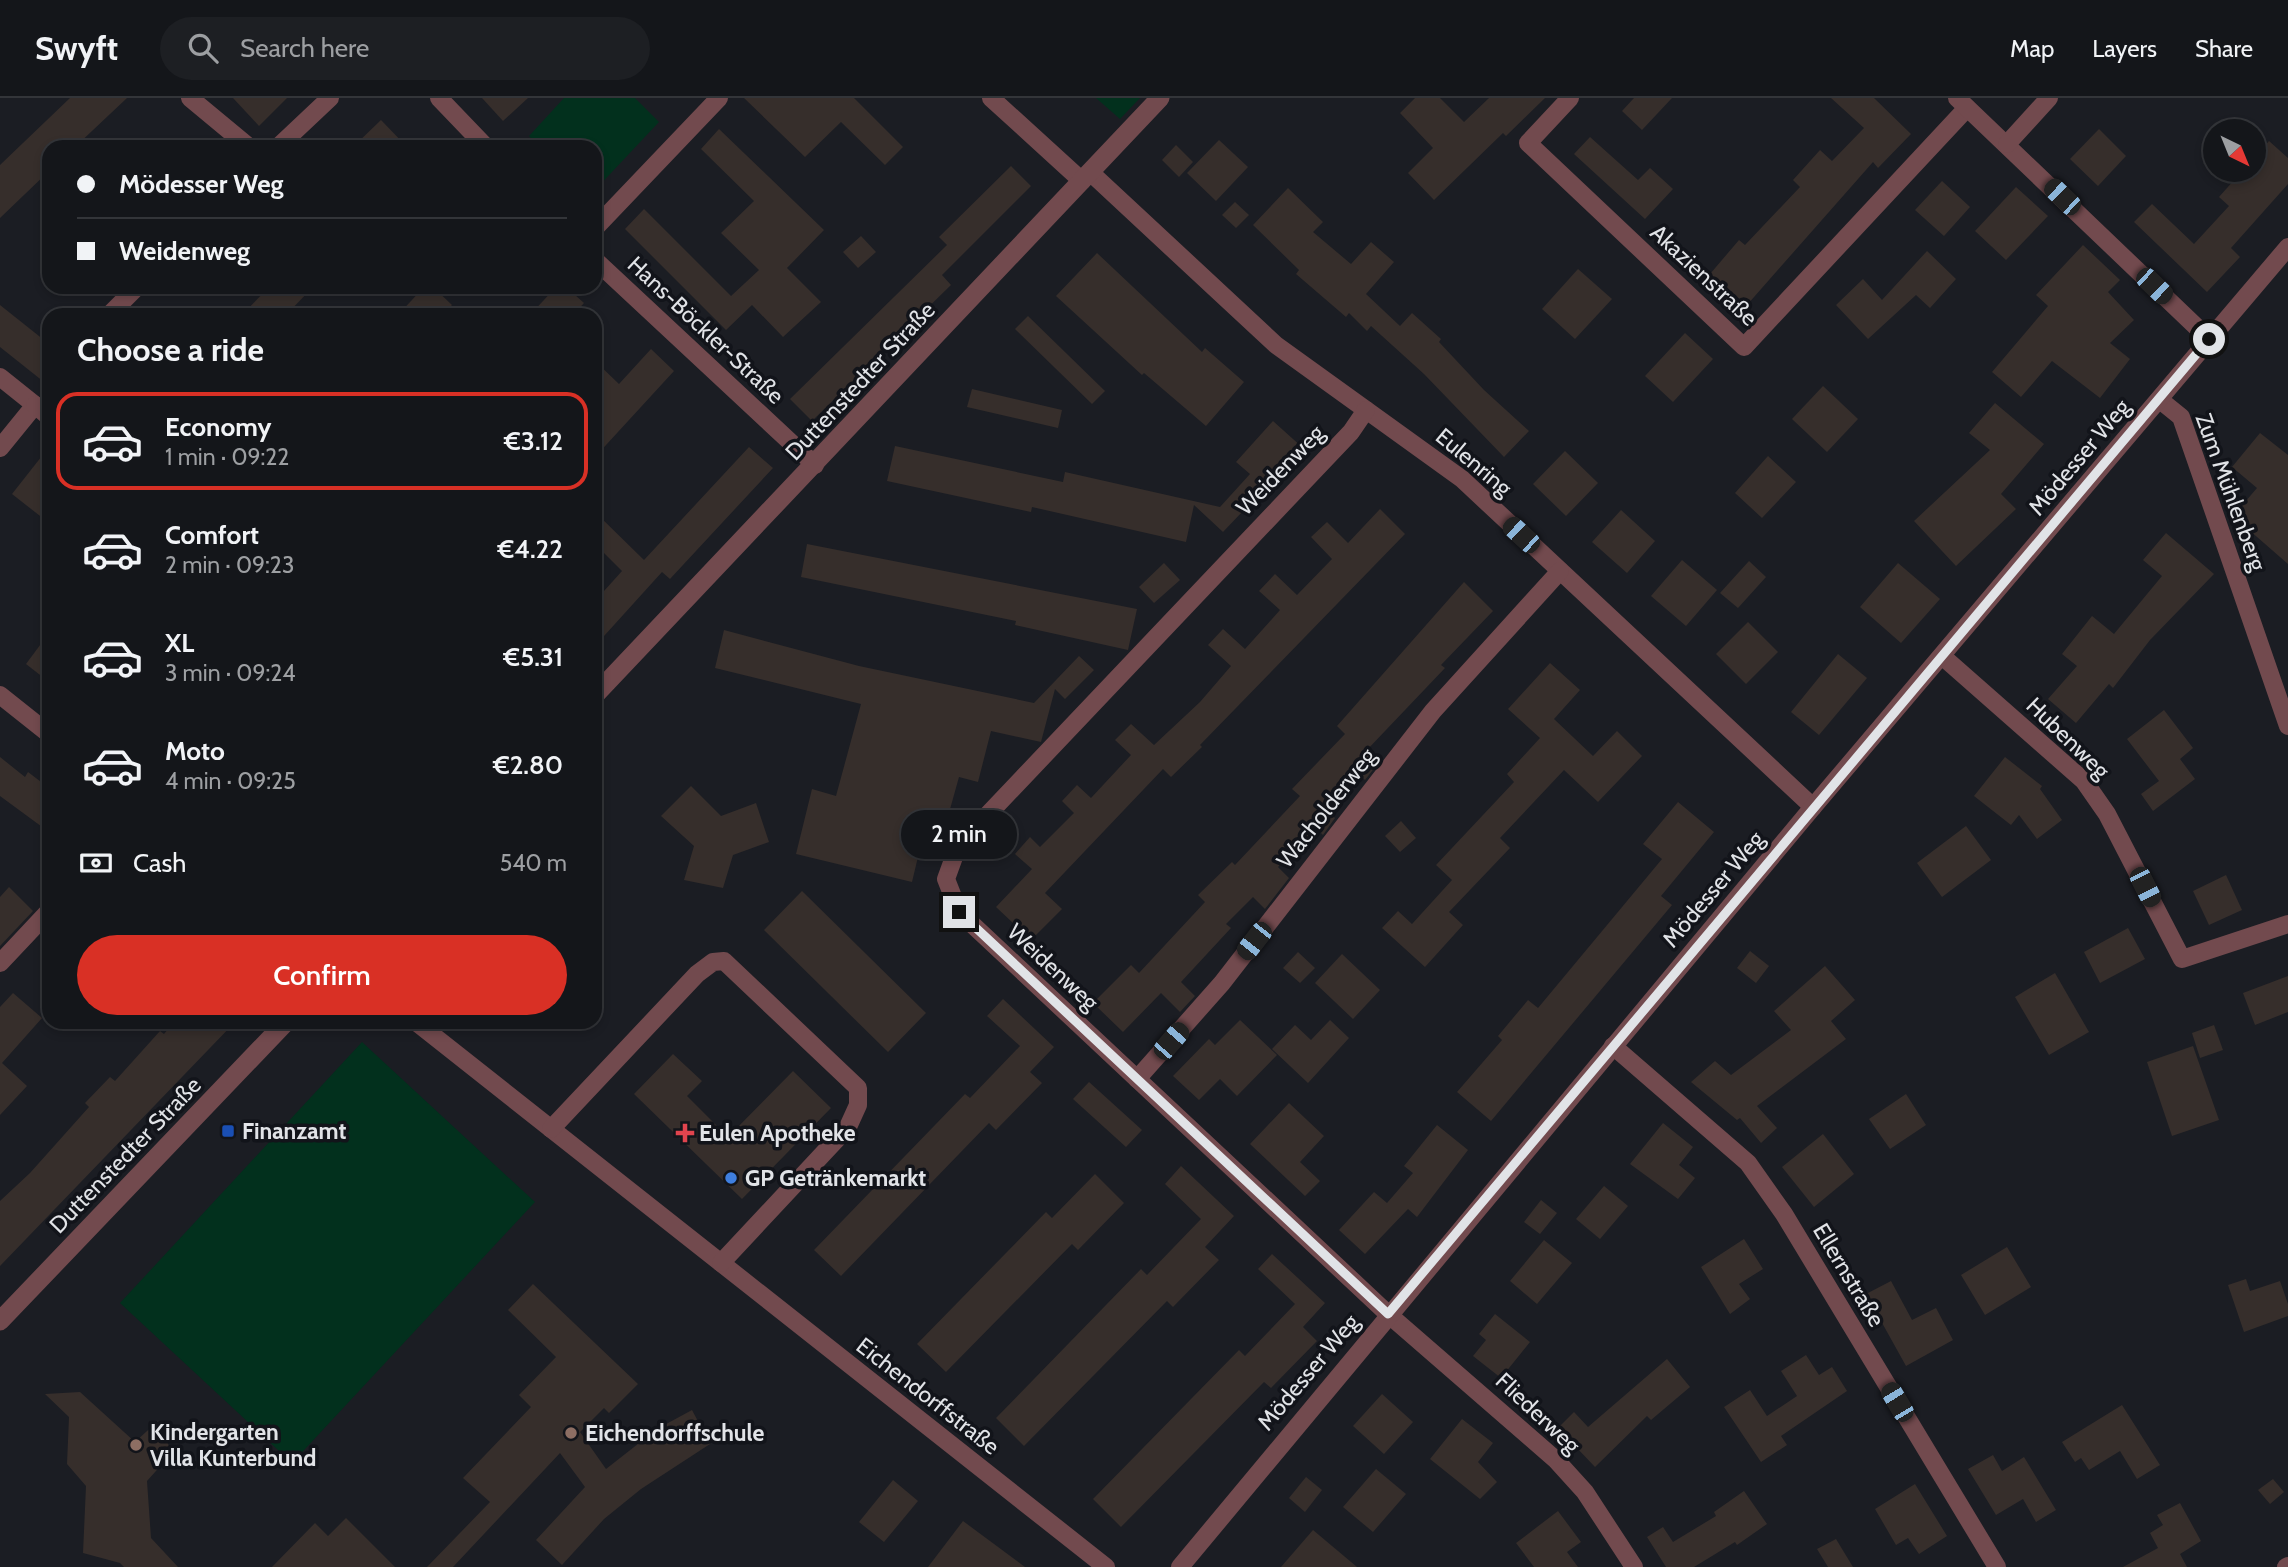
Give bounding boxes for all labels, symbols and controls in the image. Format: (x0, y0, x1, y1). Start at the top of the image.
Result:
search box (160, 17, 650, 80)
text: Swyft (35, 28, 118, 68)
icon: search (184, 29, 222, 67)
text: Search here (240, 32, 369, 64)
text: Map (2010, 34, 2054, 63)
text: Layers (2092, 34, 2157, 63)
text: Share (2195, 34, 2253, 63)
north arrow (2203, 119, 2266, 182)
map controls (2203, 119, 2266, 182)
text: Mödesser Weg (119, 168, 284, 200)
car (2040, 175, 2085, 219)
street label: Akazienstraße (1645, 218, 1763, 332)
text: Weidenweg (119, 235, 250, 267)
street label: Hans-Böckler-Straße (622, 250, 790, 410)
car (2132, 264, 2177, 308)
street label: Duttenstedter Straße (779, 296, 941, 466)
route start (2193, 323, 2225, 355)
text: Choose a ride (77, 330, 264, 369)
street label: Mödesser Weg (2022, 393, 2136, 521)
icon: car (81, 410, 144, 473)
street label: Zum Mühlenberg (2190, 410, 2273, 575)
text: Economy (165, 411, 271, 443)
street label: Weidenweg (1230, 419, 1330, 521)
street label: Eulenring (1430, 422, 1518, 502)
text: €3.12 (504, 425, 563, 457)
text: 1 min · 09:22 (165, 443, 289, 471)
car (1499, 513, 1544, 557)
icon: car (81, 518, 144, 581)
text: Comfort (165, 519, 259, 551)
text: €4.22 (498, 533, 563, 565)
text: 2 min · 09:23 (165, 551, 294, 579)
icon: car (81, 626, 144, 689)
text: XL (165, 627, 194, 659)
text: €5.31 (503, 641, 563, 673)
text: 3 min · 09:24 (165, 659, 296, 687)
street label: Hubenweg (2020, 691, 2116, 785)
icon: car (81, 734, 144, 797)
text: Moto (165, 735, 225, 767)
street label: Wacholderweg (1271, 742, 1382, 873)
text: €2.80 (493, 749, 563, 781)
text: 4 min · 09:25 (165, 767, 296, 795)
callout: 2 min (901, 810, 1017, 860)
text: 2 min (931, 820, 987, 848)
street label: Mödesser Weg (1656, 825, 1770, 953)
icon: cash (77, 844, 115, 882)
text: Cash (133, 847, 186, 879)
text: 540 m (500, 849, 567, 877)
car (2127, 864, 2164, 910)
route end (943, 896, 975, 928)
street label: Weidenweg (1002, 918, 1105, 1017)
car (1233, 918, 1276, 964)
button: Confirm (77, 935, 567, 1015)
car (1150, 1018, 1193, 1064)
street label: Duttenstedter Straße (43, 1071, 207, 1239)
place label: Finanzamt (242, 1117, 346, 1145)
place label: Eulen Apotheke (699, 1119, 856, 1147)
marker: Finanzamt (220, 1123, 236, 1139)
marker: Eulen Apotheke (677, 1125, 693, 1141)
place label: GP Getränkemarkt (745, 1164, 926, 1192)
marker: GP Getränkemarkt (723, 1170, 739, 1186)
street label: Ellernstraße (1807, 1218, 1891, 1332)
street label: Mödesser Weg (1251, 1308, 1365, 1436)
street label: Eichendorffstraße (851, 1331, 1005, 1461)
street label: Fliederweg (1490, 1367, 1587, 1460)
car (1878, 1379, 1917, 1425)
place label: Kindergarten Villa Kunterbund (150, 1418, 316, 1472)
place label: Eichendorffschule (585, 1419, 764, 1447)
marker: Eichendorffschule (563, 1425, 579, 1441)
marker: Kindergarten Villa Kunterbund (128, 1437, 144, 1453)

